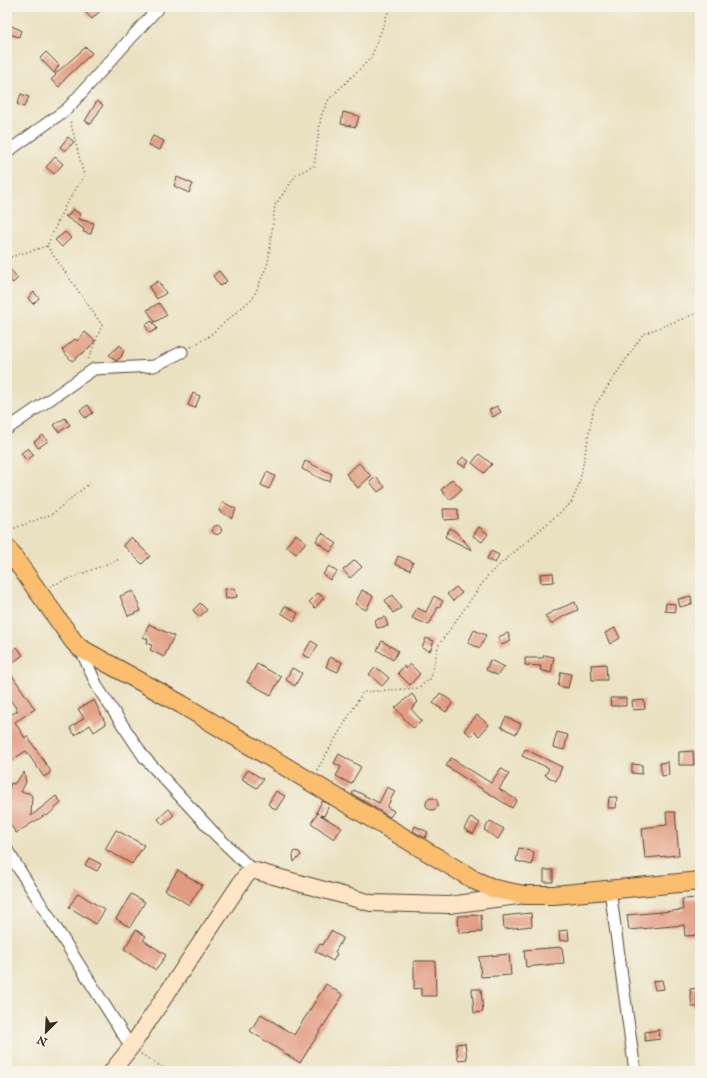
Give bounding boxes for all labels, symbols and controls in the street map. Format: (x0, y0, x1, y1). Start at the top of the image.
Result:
north arrow (26, 1012, 66, 1052)
text: N (35, 1032, 50, 1049)

